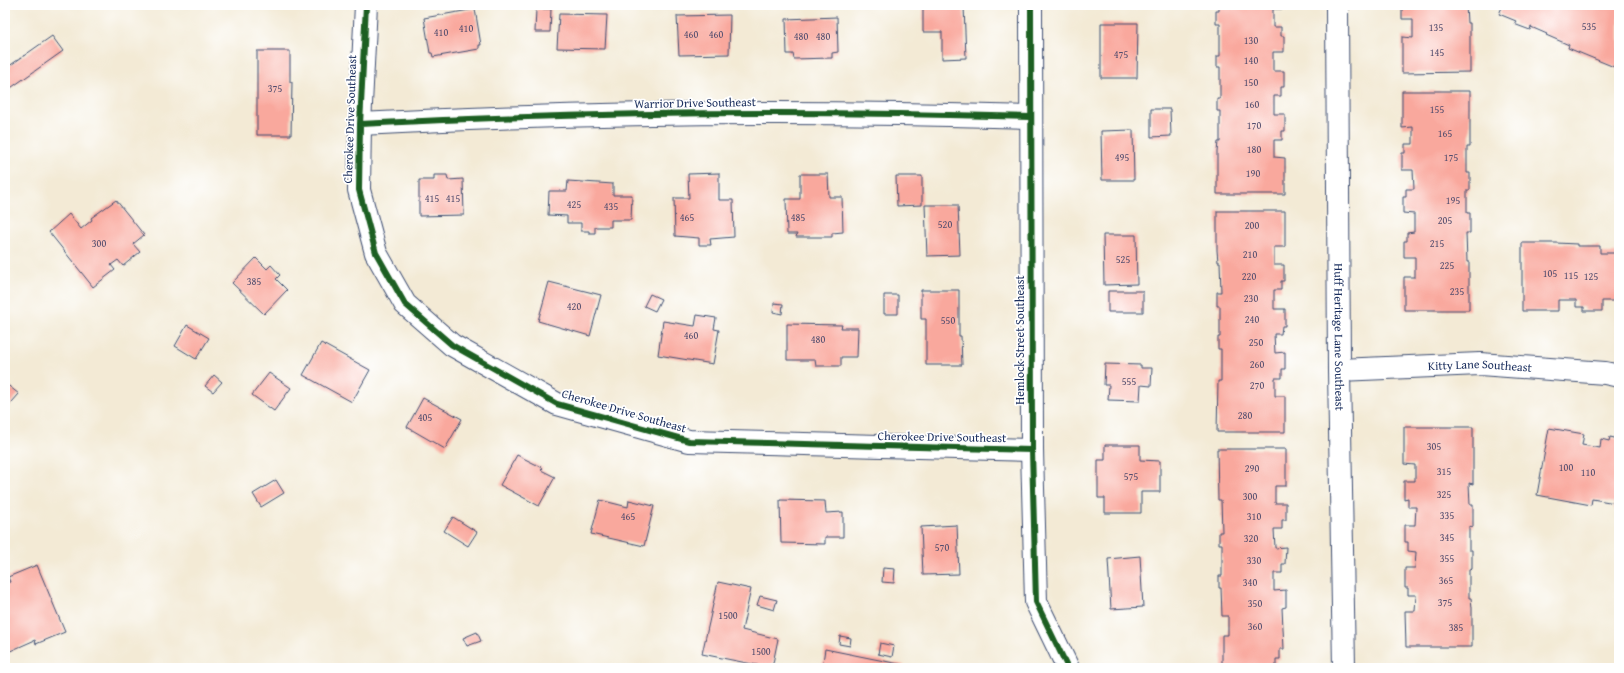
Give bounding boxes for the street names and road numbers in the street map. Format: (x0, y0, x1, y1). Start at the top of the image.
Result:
street label: Cherokee Drive Southeast (339, 54, 360, 184)
street label: Warrior Drive Southeast (634, 93, 757, 112)
street label: Huff Heritage Lane Southeast (1330, 263, 1349, 412)
street label: Hemlock Street Southeast (1011, 274, 1028, 405)
street label: Kitty Lane Southeast (1428, 355, 1533, 376)
street label: Cherokee Drive Southeast (560, 385, 689, 437)
street label: Cherokee Drive Southeast (877, 427, 1007, 446)

